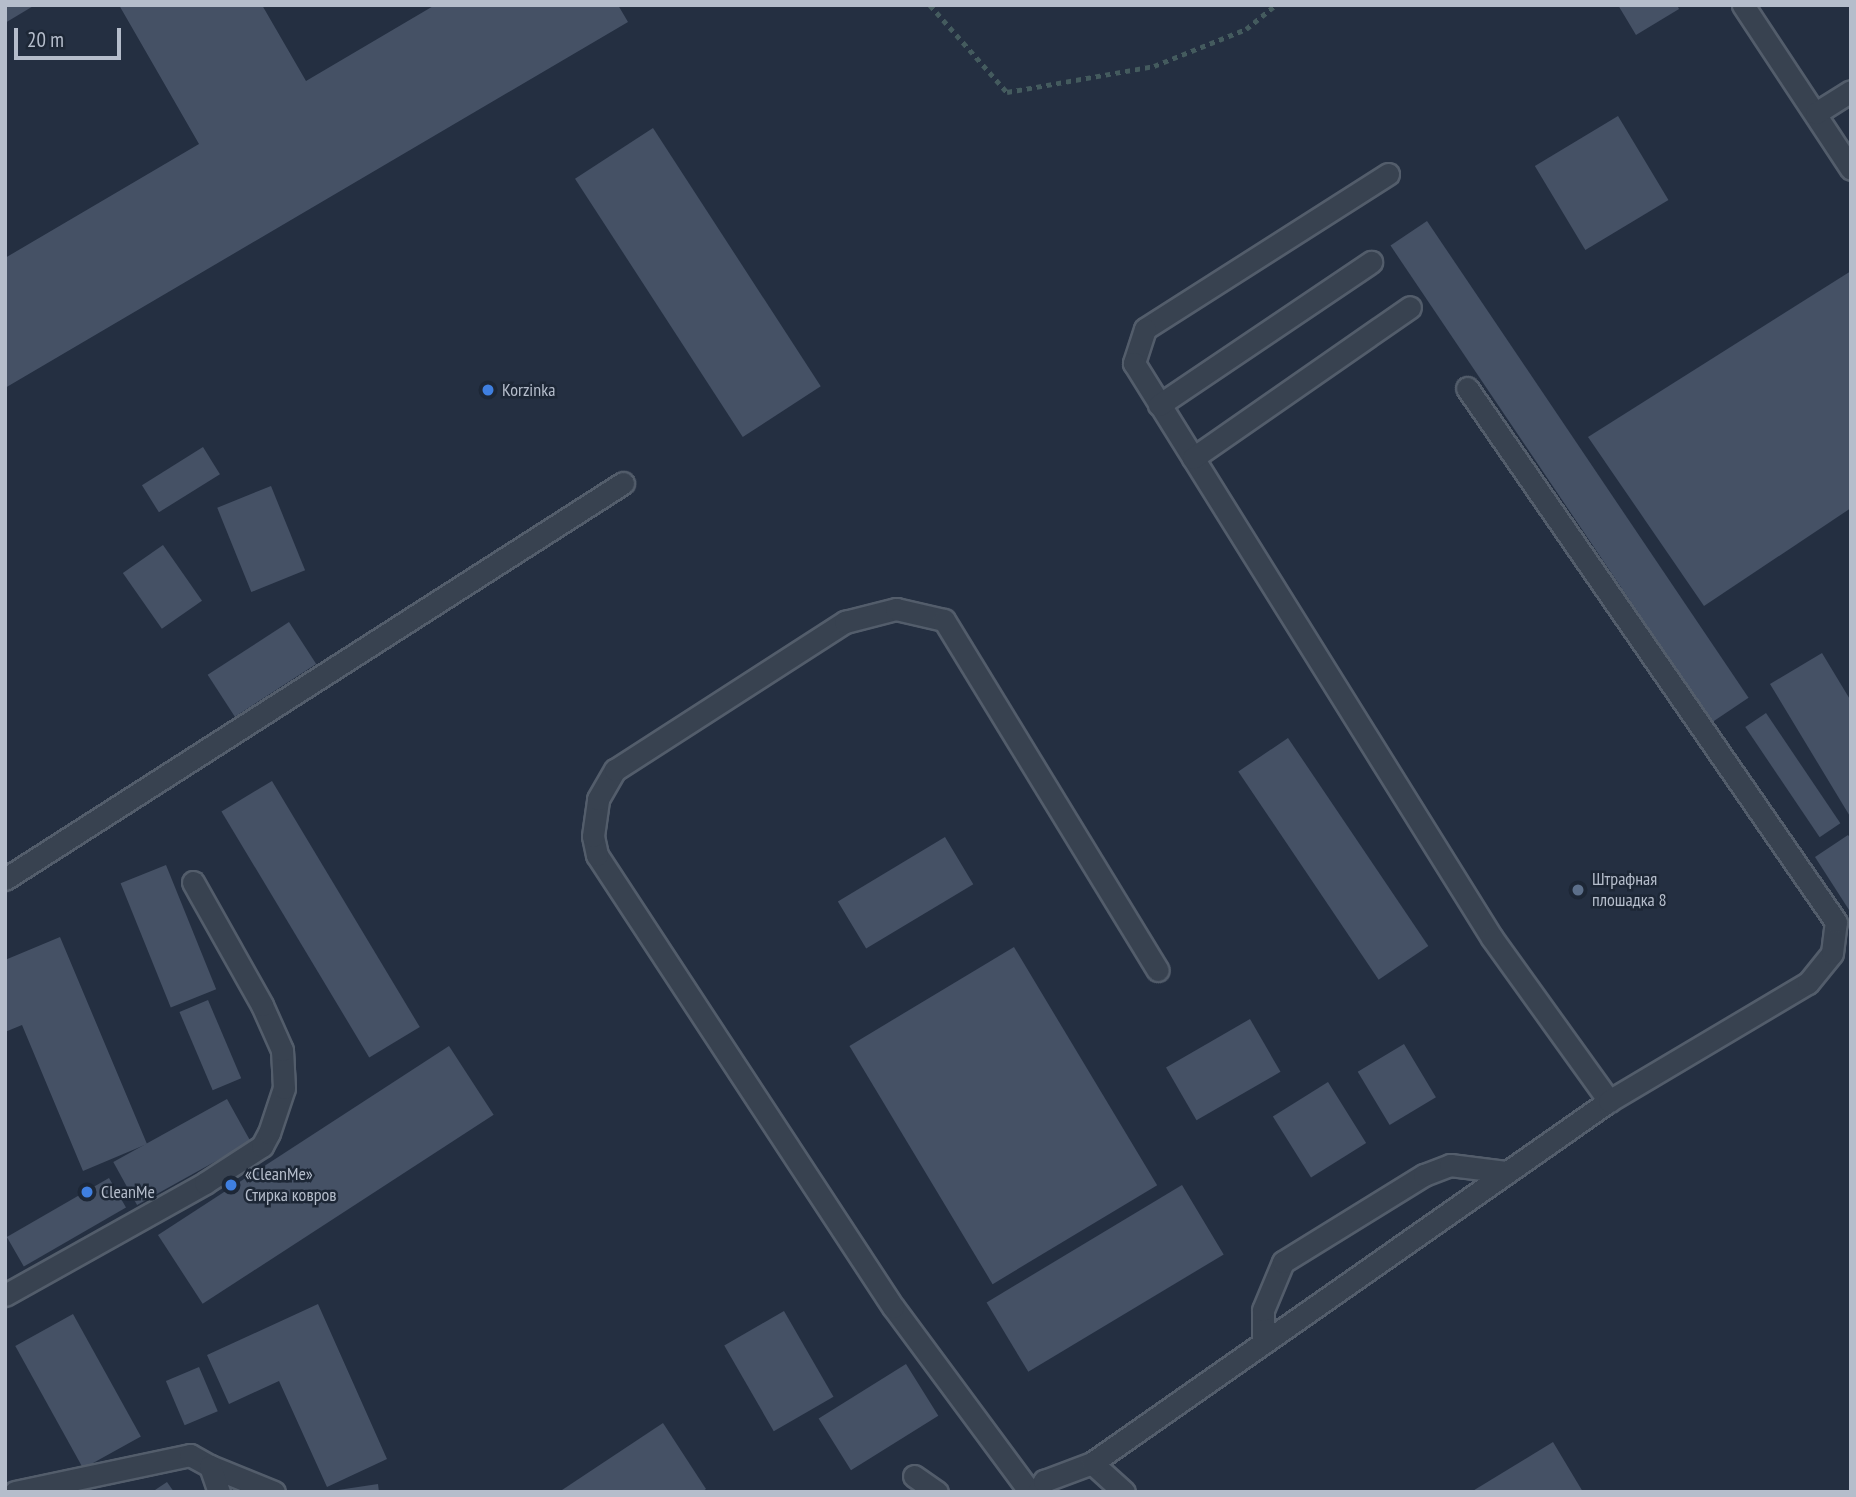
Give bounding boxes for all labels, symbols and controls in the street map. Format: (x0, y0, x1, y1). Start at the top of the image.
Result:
scale bar (18, 14, 124, 58)
text: 20 m (27, 26, 64, 53)
place label: Korzinka (502, 379, 555, 401)
marker: Korzinka (480, 382, 496, 398)
place label: Штрафная плошадка 8 (1592, 869, 1667, 912)
marker: Штрафная плошадка 8 (1570, 882, 1586, 898)
place label: «CleanMe» Стирка ковров (245, 1164, 337, 1206)
marker: «CleanMe» Стирка ковров (223, 1177, 239, 1193)
place label: CleanMe (101, 1181, 155, 1203)
marker: CleanMe (79, 1184, 95, 1200)

